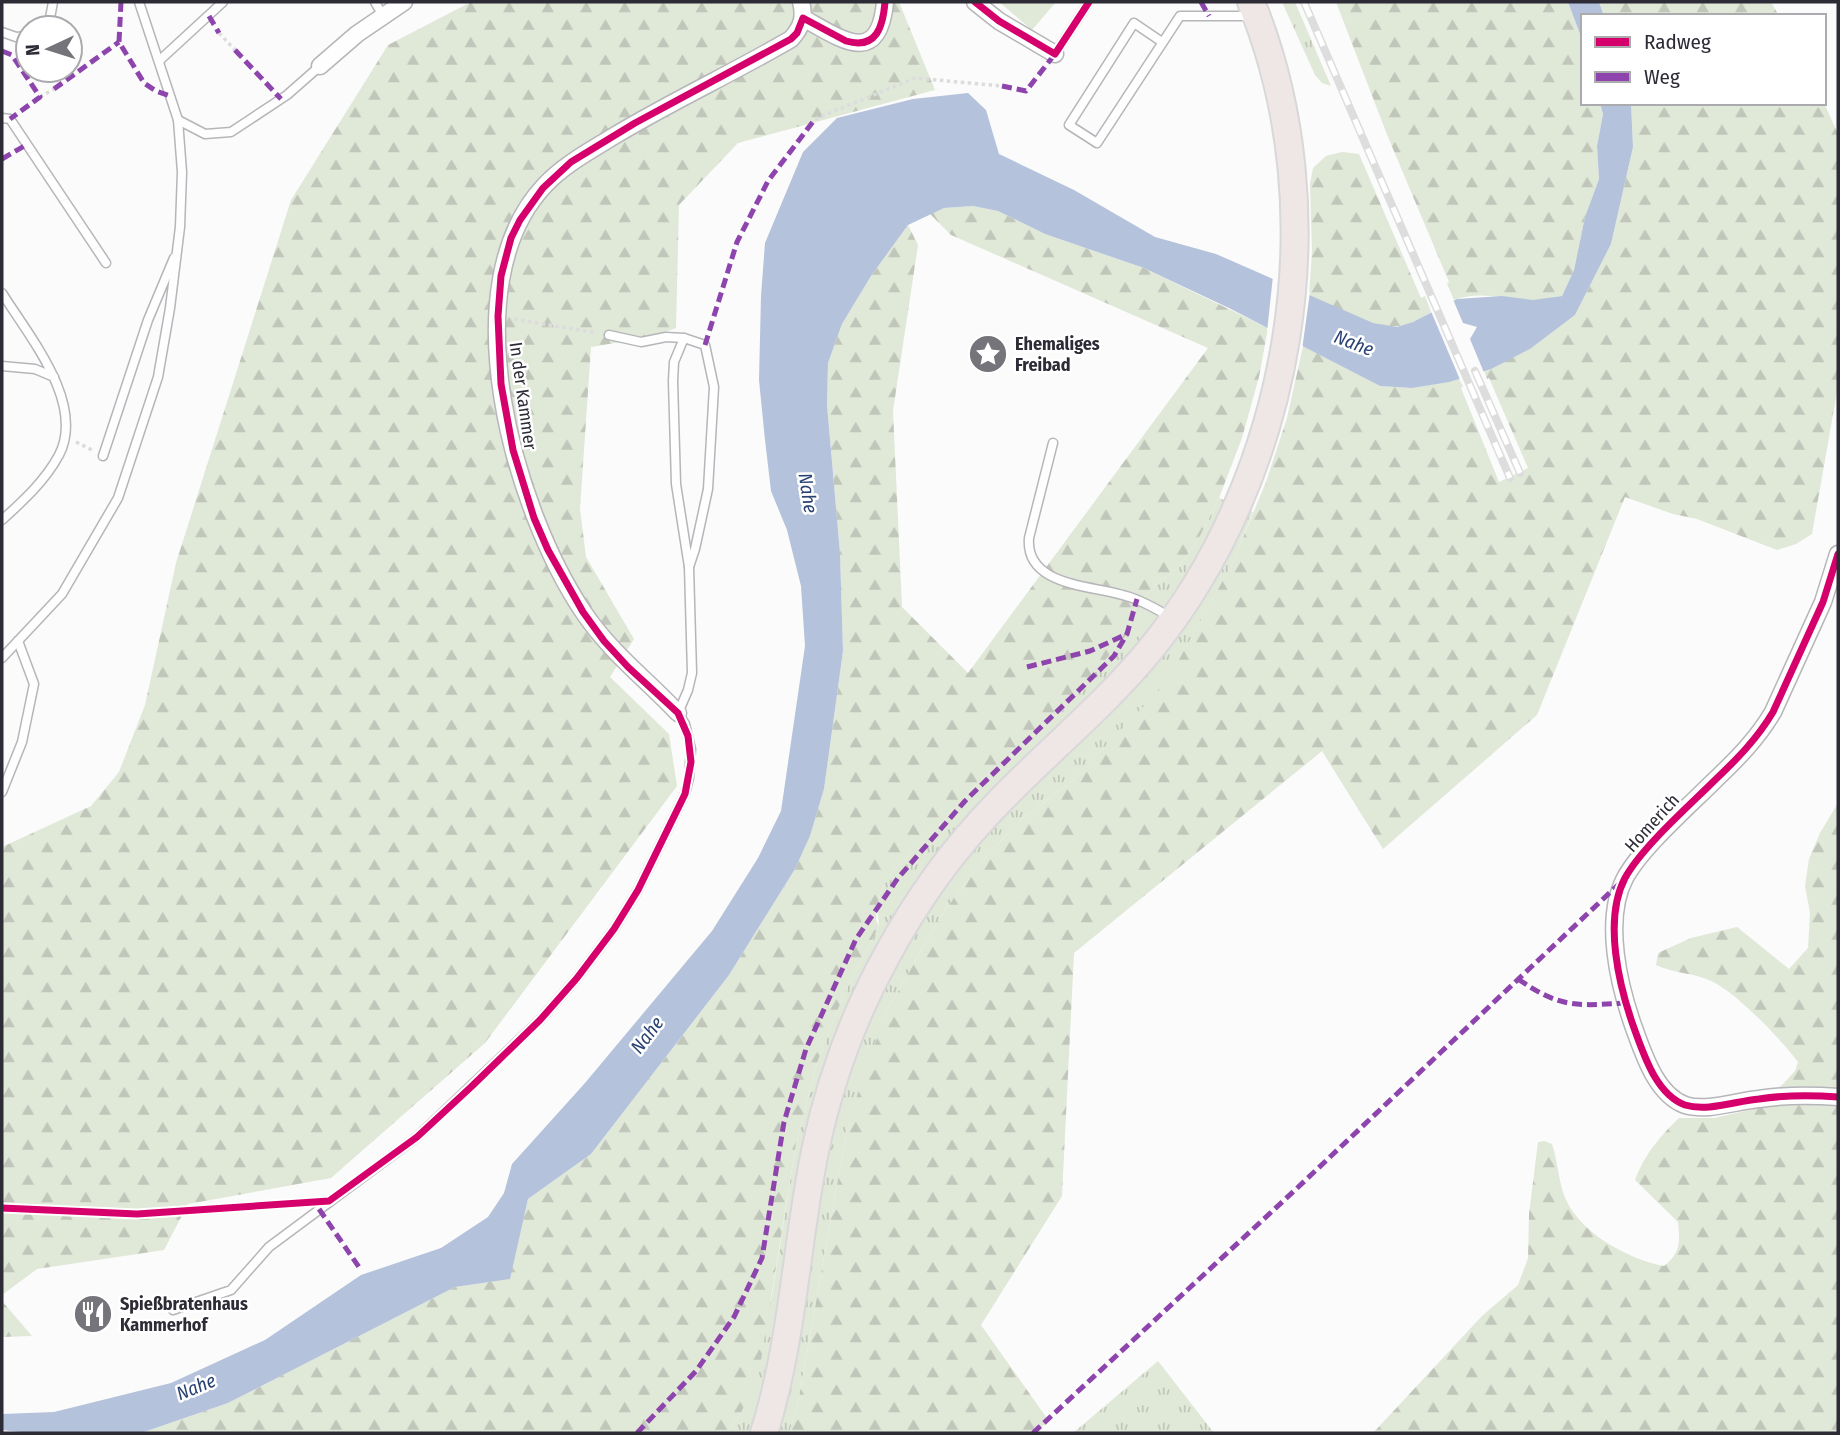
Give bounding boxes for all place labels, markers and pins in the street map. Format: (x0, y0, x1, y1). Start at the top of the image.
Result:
place icon: Ehemaliges Freibad (967, 333, 1009, 375)
place label: Ehemaliges Freibad (1015, 333, 1100, 376)
restaurant icon: Spießbratenhaus Kammerhof (72, 1293, 114, 1335)
place label: Spießbratenhaus Kammerhof (120, 1293, 248, 1336)

